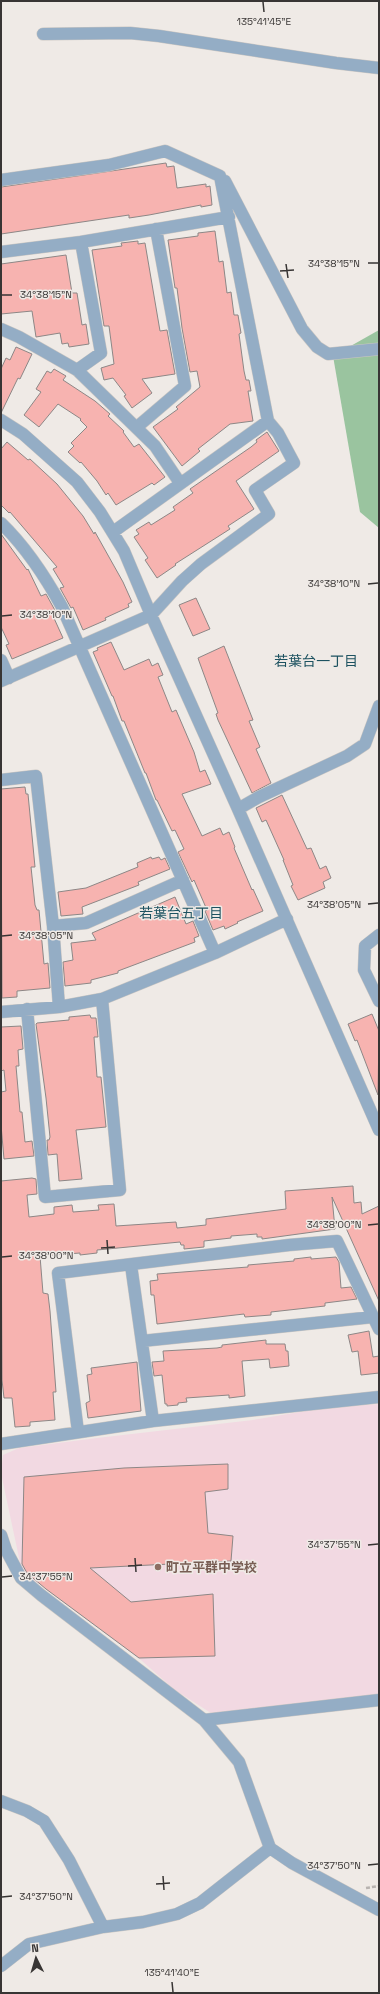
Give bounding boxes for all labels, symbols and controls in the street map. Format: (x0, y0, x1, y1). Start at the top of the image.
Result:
text: 135°41'45"E (237, 15, 292, 28)
text: 34°38'15"N (308, 257, 360, 270)
text: 34°38'15"N (20, 288, 72, 301)
text: 34°38'10"N (308, 577, 360, 590)
text: 34°38'10"N (20, 608, 72, 621)
district label: 若葉台一丁目 (274, 652, 358, 670)
text: 34°38'05"N (307, 898, 361, 911)
district label: 若葉台五丁目 (139, 904, 223, 922)
text: 34°38'05"N (19, 929, 73, 942)
text: 34°38'00"N (307, 1218, 361, 1231)
text: 34°38'00"N (19, 1249, 73, 1262)
text: 34°37'55"N (307, 1538, 361, 1551)
place label: 町立平群中学校 (166, 1559, 257, 1576)
marker: 町立平群中学校 (153, 1562, 163, 1572)
text: 34°37'55"N (19, 1570, 73, 1583)
text: 34°37'50"N (307, 1859, 361, 1872)
text: 34°37'50"N (19, 1890, 73, 1903)
north arrow (16, 1938, 56, 1978)
text: N (31, 1941, 39, 1955)
text: 135°41'40"E (145, 1966, 200, 1979)

